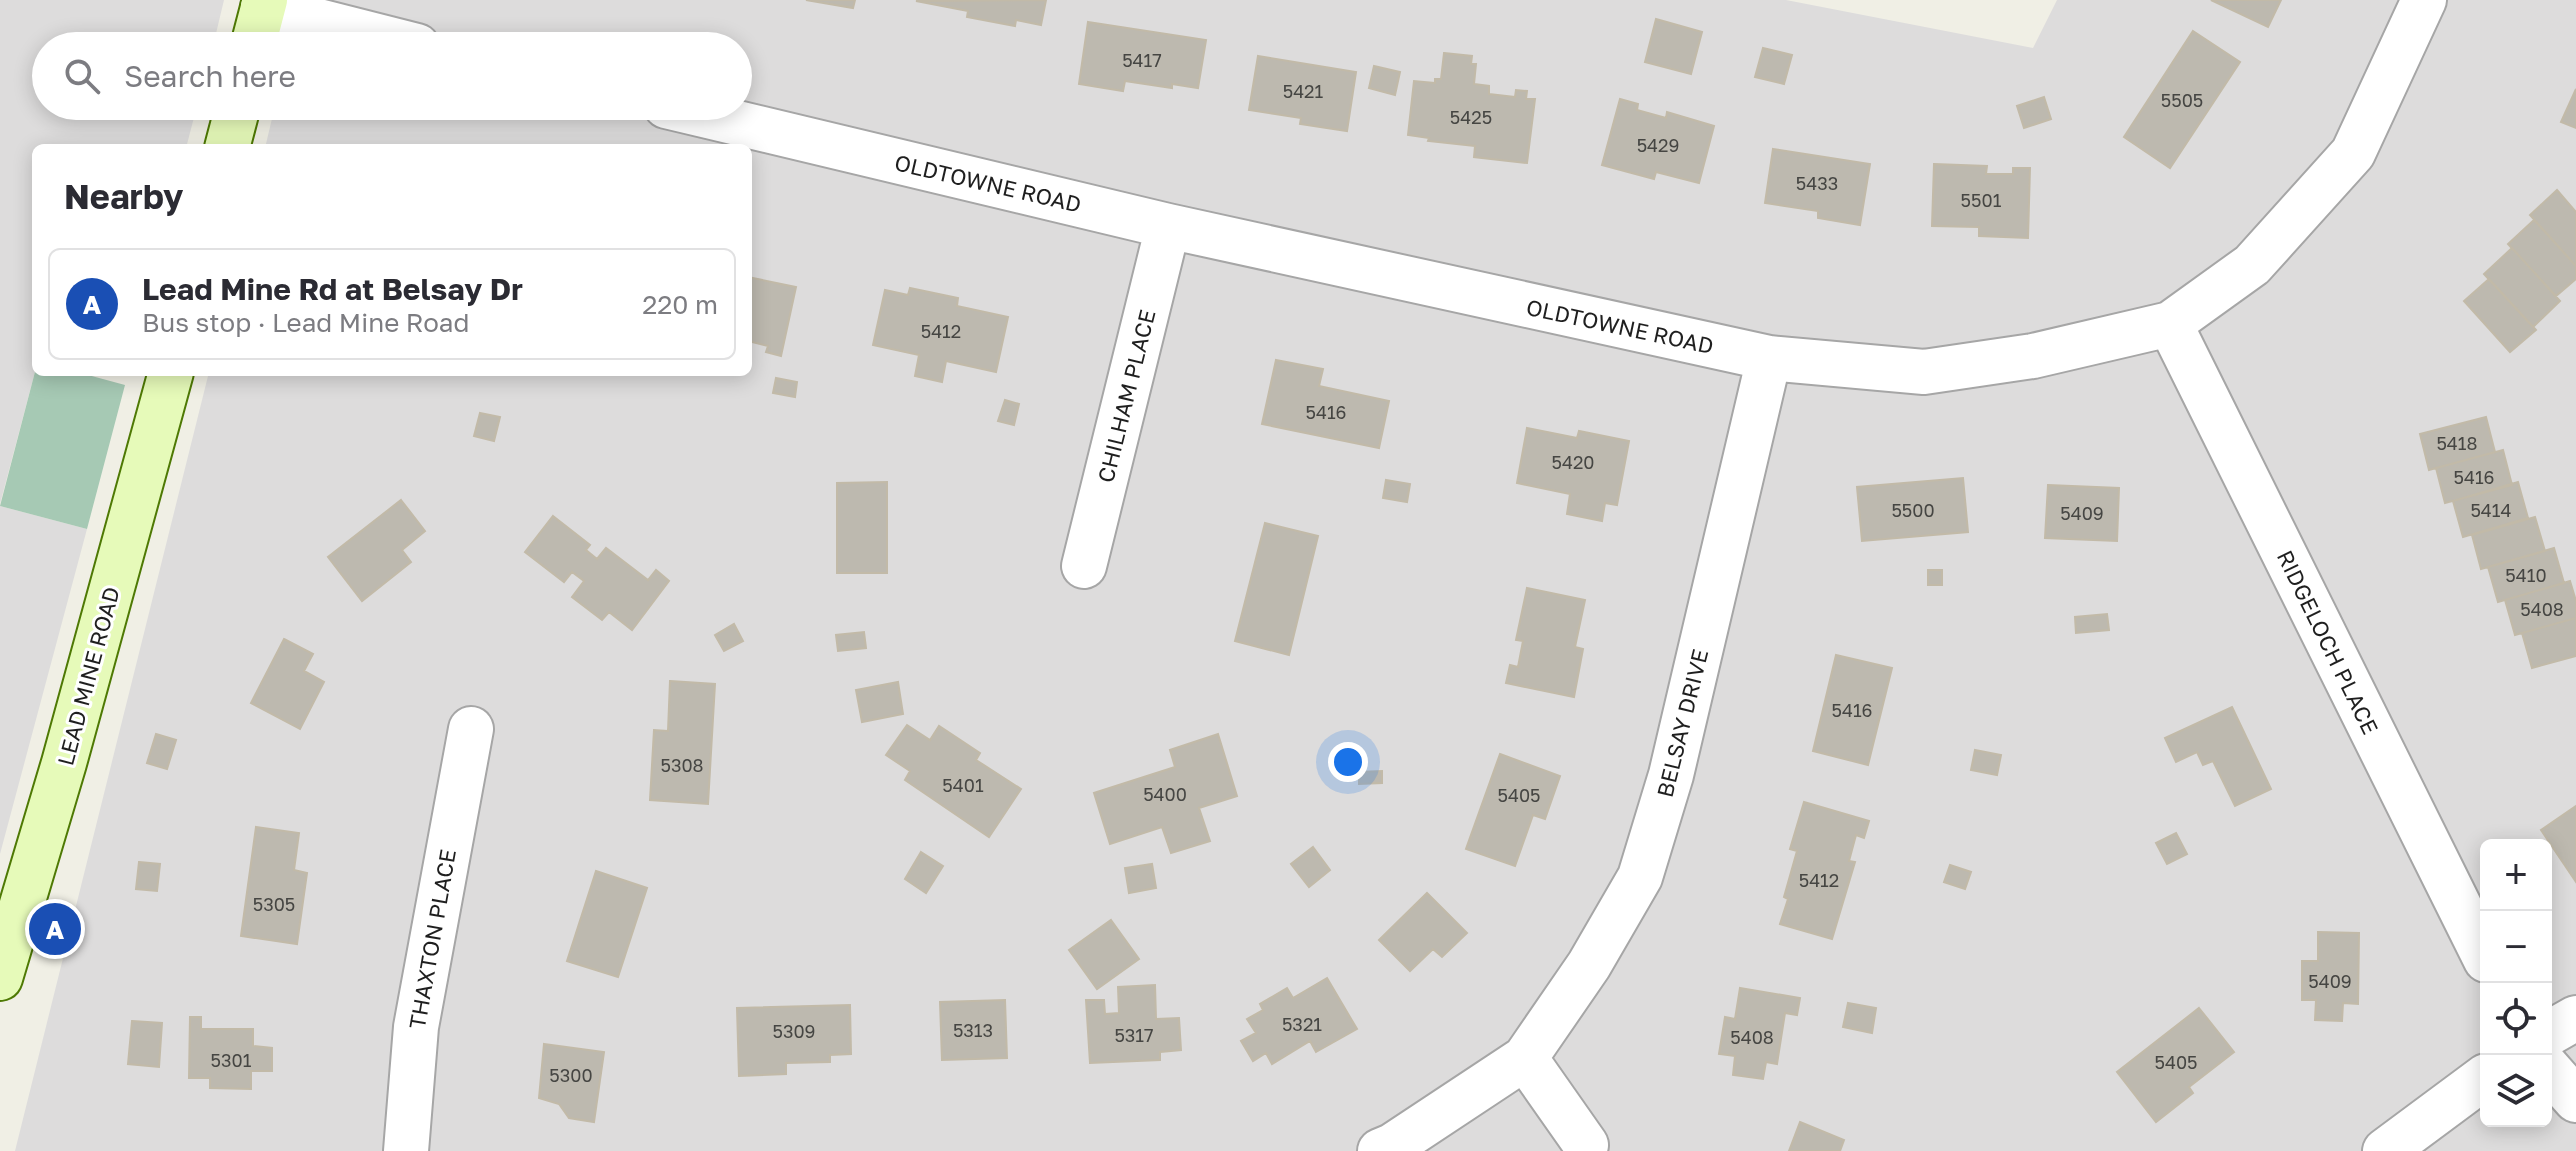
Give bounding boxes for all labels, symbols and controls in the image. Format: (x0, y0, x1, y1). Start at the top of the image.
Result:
search box (32, 32, 752, 120)
house number: 5417 (1122, 49, 1162, 71)
icon: search (60, 54, 104, 98)
text: Search here (124, 58, 296, 94)
house number: 5421 (1283, 80, 1324, 102)
house number: 5505 (2161, 89, 2203, 111)
house number: 5425 (1450, 106, 1492, 128)
house number: 5429 (1637, 134, 1679, 156)
street label: OLDTOWNE ROAD (892, 148, 1084, 218)
house number: 5433 (1796, 172, 1838, 194)
text: Nearby (64, 176, 184, 216)
house number: 5501 (1961, 189, 2002, 211)
text: Lead Mine Rd at Belsay Dr (142, 271, 523, 307)
text: A (83, 289, 101, 320)
text: 220 m (642, 289, 718, 320)
street label: OLDTOWNE ROAD (1524, 293, 1716, 359)
text: Bus stop · Lead Mine Road (142, 307, 469, 338)
street label: CHILHAM PLACE (1091, 307, 1161, 485)
house number: 5412 (921, 320, 961, 342)
house number: 5416 (1305, 401, 1347, 423)
house number: 5418 (2436, 432, 2478, 454)
house number: 5420 (1551, 451, 1595, 473)
house number: 5416 (2453, 466, 2495, 488)
house number: 5500 (1891, 499, 1935, 521)
house number: 5414 (2470, 499, 2512, 521)
house number: 5409 (2060, 502, 2104, 524)
street label: RIDGELOCH PLACE (2272, 545, 2384, 739)
house number: 5410 (2505, 564, 2547, 586)
street label: LEAD MINE ROAD (51, 584, 125, 768)
house number: 5408 (2520, 598, 2564, 620)
street label: BELSAY DRIVE (1651, 646, 1713, 800)
house number: 5416 (1831, 699, 1873, 721)
your location (1328, 742, 1368, 782)
house number: 5308 (660, 754, 704, 776)
house number: 5401 (942, 774, 984, 796)
house number: 5400 (1143, 783, 1187, 805)
house number: 5405 (1497, 784, 1541, 806)
map controls (2480, 839, 2552, 1127)
button: + (2480, 839, 2552, 911)
street label: THAXTON PLACE (403, 847, 461, 1031)
house number: 5412 (1799, 869, 1839, 891)
house number: 5305 (253, 893, 295, 915)
pin: A (29, 899, 81, 959)
button: − (2480, 911, 2552, 983)
house number: 5409 (2308, 970, 2352, 992)
button: locate (2480, 983, 2552, 1055)
house number: 5321 (1282, 1013, 1322, 1035)
house number: 5313 (953, 1019, 993, 1041)
house number: 5309 (772, 1020, 816, 1042)
house number: 5317 (1114, 1024, 1154, 1046)
house number: 5408 (1730, 1026, 1774, 1048)
house number: 5301 (211, 1049, 252, 1071)
house number: 5405 (2154, 1051, 2198, 1073)
button: layers (2480, 1055, 2552, 1127)
house number: 5300 (549, 1064, 593, 1086)

